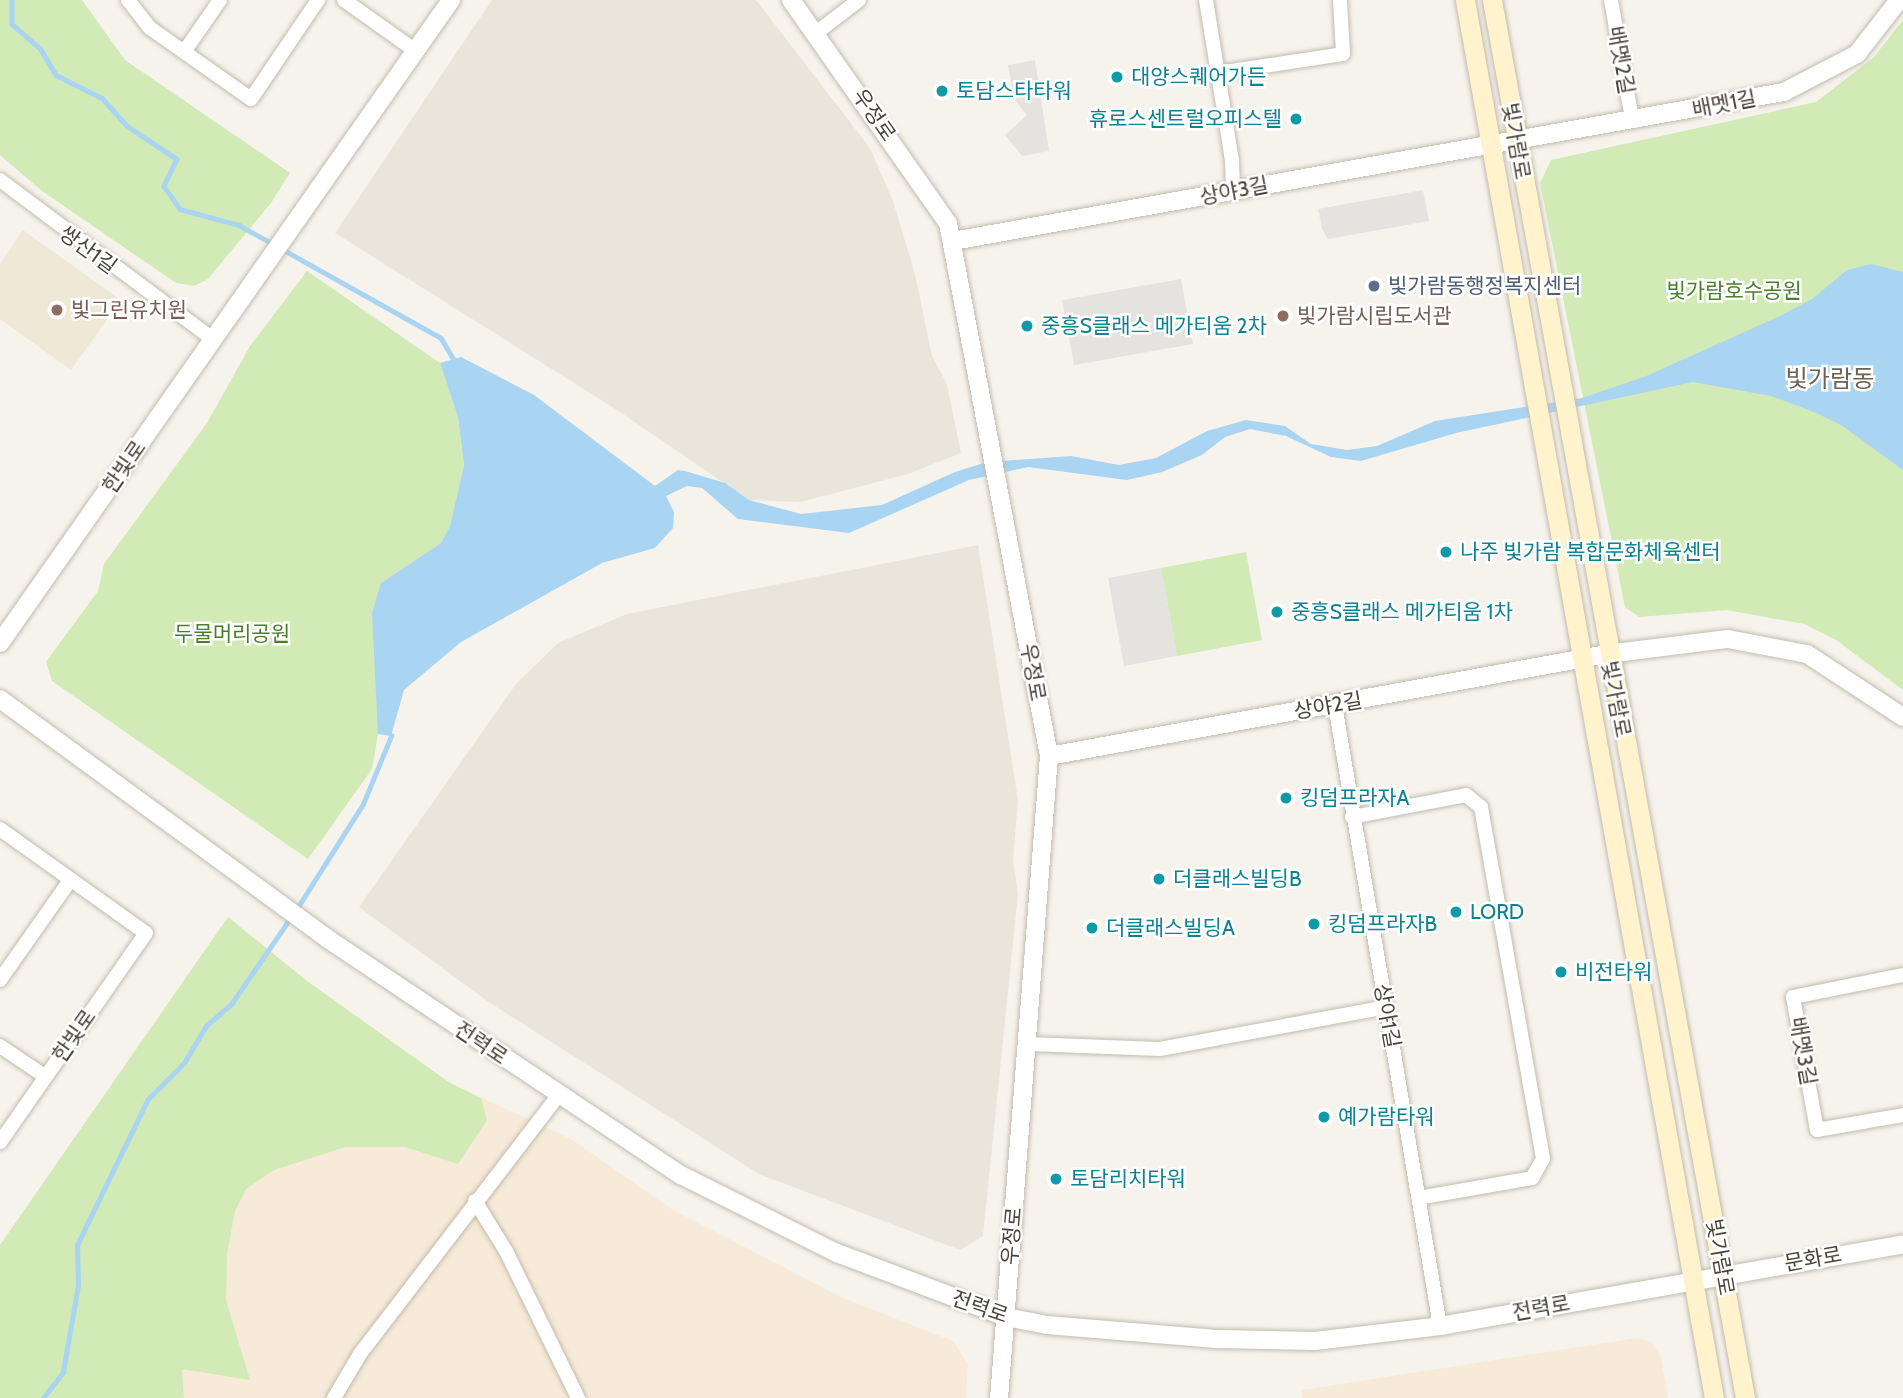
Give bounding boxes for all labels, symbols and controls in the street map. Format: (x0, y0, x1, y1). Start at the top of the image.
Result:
street label: 배멧2길 (1603, 24, 1639, 96)
place label: 대양스퀘어가든 (1131, 64, 1266, 90)
marker: 대양스퀘어가든 (1109, 69, 1125, 85)
place label: 토담스타타워 (956, 78, 1072, 104)
marker: 토담스타타워 (934, 83, 950, 99)
street label: 우정로 (847, 84, 901, 146)
street label: 배멧1길 (1690, 85, 1758, 123)
street label: 빛가람로 (1497, 101, 1535, 181)
place label: 휴로스센트럴오피스텔 (1089, 106, 1282, 132)
marker: 휴로스센트럴오피스텔 (1288, 111, 1304, 127)
street label: 상야3길 (1198, 172, 1270, 210)
street label: 쌍산1길 (54, 221, 122, 279)
place label: 빛가람동행정복지센터 (1388, 273, 1581, 299)
marker: 빛가람동행정복지센터 (1366, 278, 1382, 294)
park label: 빛가람호수공원 (1666, 278, 1802, 304)
place label: 빛그린유치원 (71, 297, 187, 323)
marker: 빛그린유치원 (49, 302, 65, 318)
place label: 빛가람시립도서관 (1297, 303, 1452, 329)
marker: 빛가람시립도서관 (1275, 308, 1291, 324)
place label: 중흥S클래스 메가티움 2차 (1041, 313, 1267, 339)
marker: 중흥S클래스 메가티움 2차 (1019, 318, 1035, 334)
district label: 빛가람동 (1786, 365, 1874, 393)
street label: 한빛로 (97, 436, 151, 498)
place label: 나주 빛가람 복합문화체육센터 (1460, 539, 1721, 565)
marker: 나주 빛가람 복합문화체육센터 (1438, 544, 1454, 560)
place label: 중흥S클래스 메가티움 1차 (1291, 599, 1513, 625)
marker: 중흥S클래스 메가티움 1차 (1269, 604, 1285, 620)
park label: 두물머리공원 (174, 621, 290, 647)
street label: 우정로 (1016, 641, 1050, 703)
street label: 빛가람로 (1596, 659, 1636, 739)
street label: 상야2길 (1292, 688, 1364, 724)
place label: 킹덤프라자A (1300, 785, 1410, 811)
marker: 킹덤프라자A (1278, 790, 1294, 806)
place label: 더클래스빌딩B (1173, 866, 1301, 892)
marker: 더클래스빌딩B (1151, 871, 1167, 887)
place label: LORD (1470, 899, 1524, 925)
marker: LORD (1448, 904, 1464, 920)
place label: 킹덤프라자B (1328, 911, 1437, 937)
place label: 더클래스빌딩A (1106, 915, 1235, 941)
marker: 킹덤프라자B (1306, 916, 1322, 932)
marker: 더클래스빌딩A (1084, 920, 1100, 936)
place label: 비전타워 (1575, 959, 1652, 985)
marker: 비전타워 (1553, 964, 1569, 980)
street label: 상야1길 (1369, 982, 1405, 1050)
street label: 한빛로 (47, 1005, 101, 1067)
street label: 배멧3길 (1785, 1015, 1821, 1087)
street label: 전력로 (450, 1016, 512, 1070)
place label: 예가람타워 (1338, 1104, 1435, 1130)
marker: 예가람타워 (1316, 1109, 1332, 1125)
place label: 토담리치타워 (1070, 1166, 1186, 1192)
marker: 토담리치타워 (1048, 1171, 1064, 1187)
street label: 우정로 (997, 1206, 1027, 1266)
street label: 빛가람로 (1701, 1217, 1739, 1297)
street label: 문화로 (1782, 1242, 1844, 1276)
street label: 전력로 (948, 1286, 1012, 1328)
street label: 전력로 (1510, 1291, 1572, 1325)

